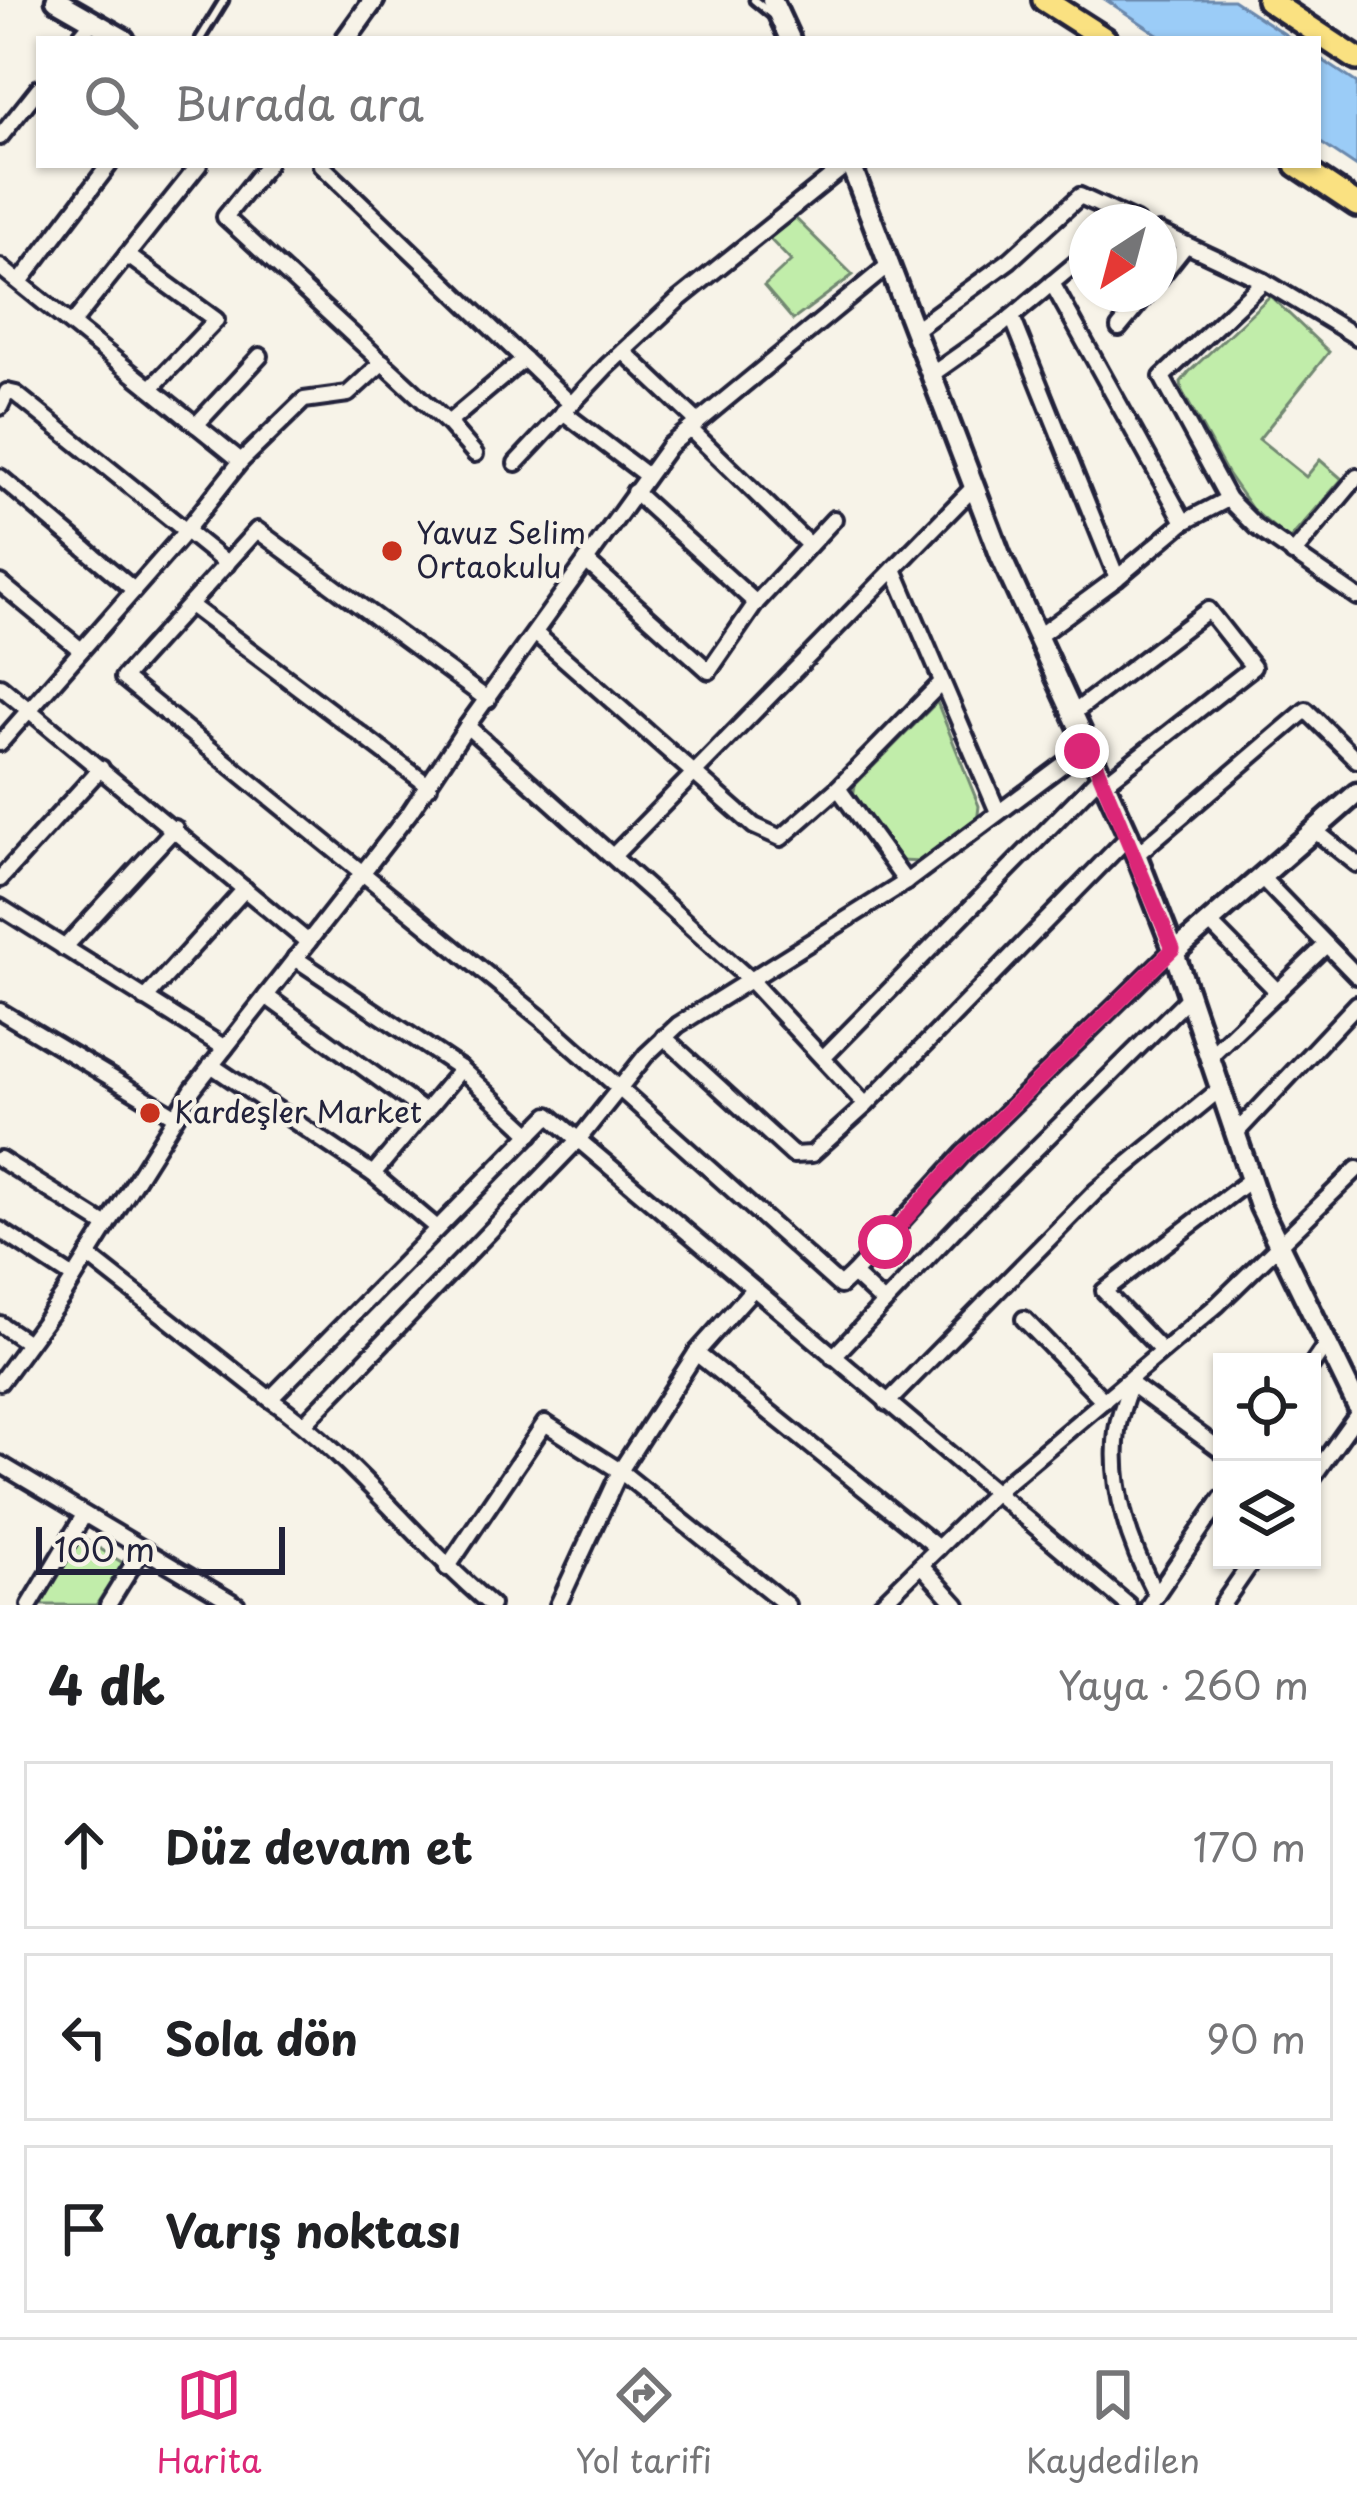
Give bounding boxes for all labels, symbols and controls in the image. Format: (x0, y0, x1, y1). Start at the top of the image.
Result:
search box (36, 36, 1321, 168)
text: Burada ara (174, 68, 424, 136)
icon: search (78, 69, 144, 135)
north arrow (1069, 204, 1177, 312)
place label: Yavuz Selim Ortaokulu (416, 509, 586, 588)
marker: Yavuz Selim Ortaokulu (379, 538, 405, 564)
route end (1055, 724, 1109, 778)
place label: Kardeşler Market (174, 1088, 422, 1133)
marker: Kardeşler Market (137, 1100, 163, 1126)
route start (858, 1215, 912, 1269)
map controls (1213, 1353, 1321, 1569)
button: locate (1213, 1353, 1321, 1461)
button: layers (1213, 1461, 1321, 1569)
scale bar (36, 1521, 285, 1574)
text: 100 m (54, 1523, 155, 1573)
text: 4 dk (48, 1645, 165, 1722)
text: Yaya · 260 m (1058, 1654, 1309, 1713)
text: Düz devam et (165, 1811, 473, 1879)
icon: ahead (51, 1812, 117, 1878)
text: 170 m (1193, 1816, 1306, 1875)
text: Sola dön (165, 2003, 358, 2071)
icon: left (51, 2004, 117, 2070)
text: 90 m (1206, 2008, 1306, 2067)
text: Varış noktası (165, 2195, 461, 2263)
icon: arrive (51, 2196, 117, 2262)
tab: Harita (157, 2362, 262, 2484)
tab: Yol tarifi (575, 2362, 712, 2484)
tab: Kaydedilen (1026, 2362, 1200, 2484)

